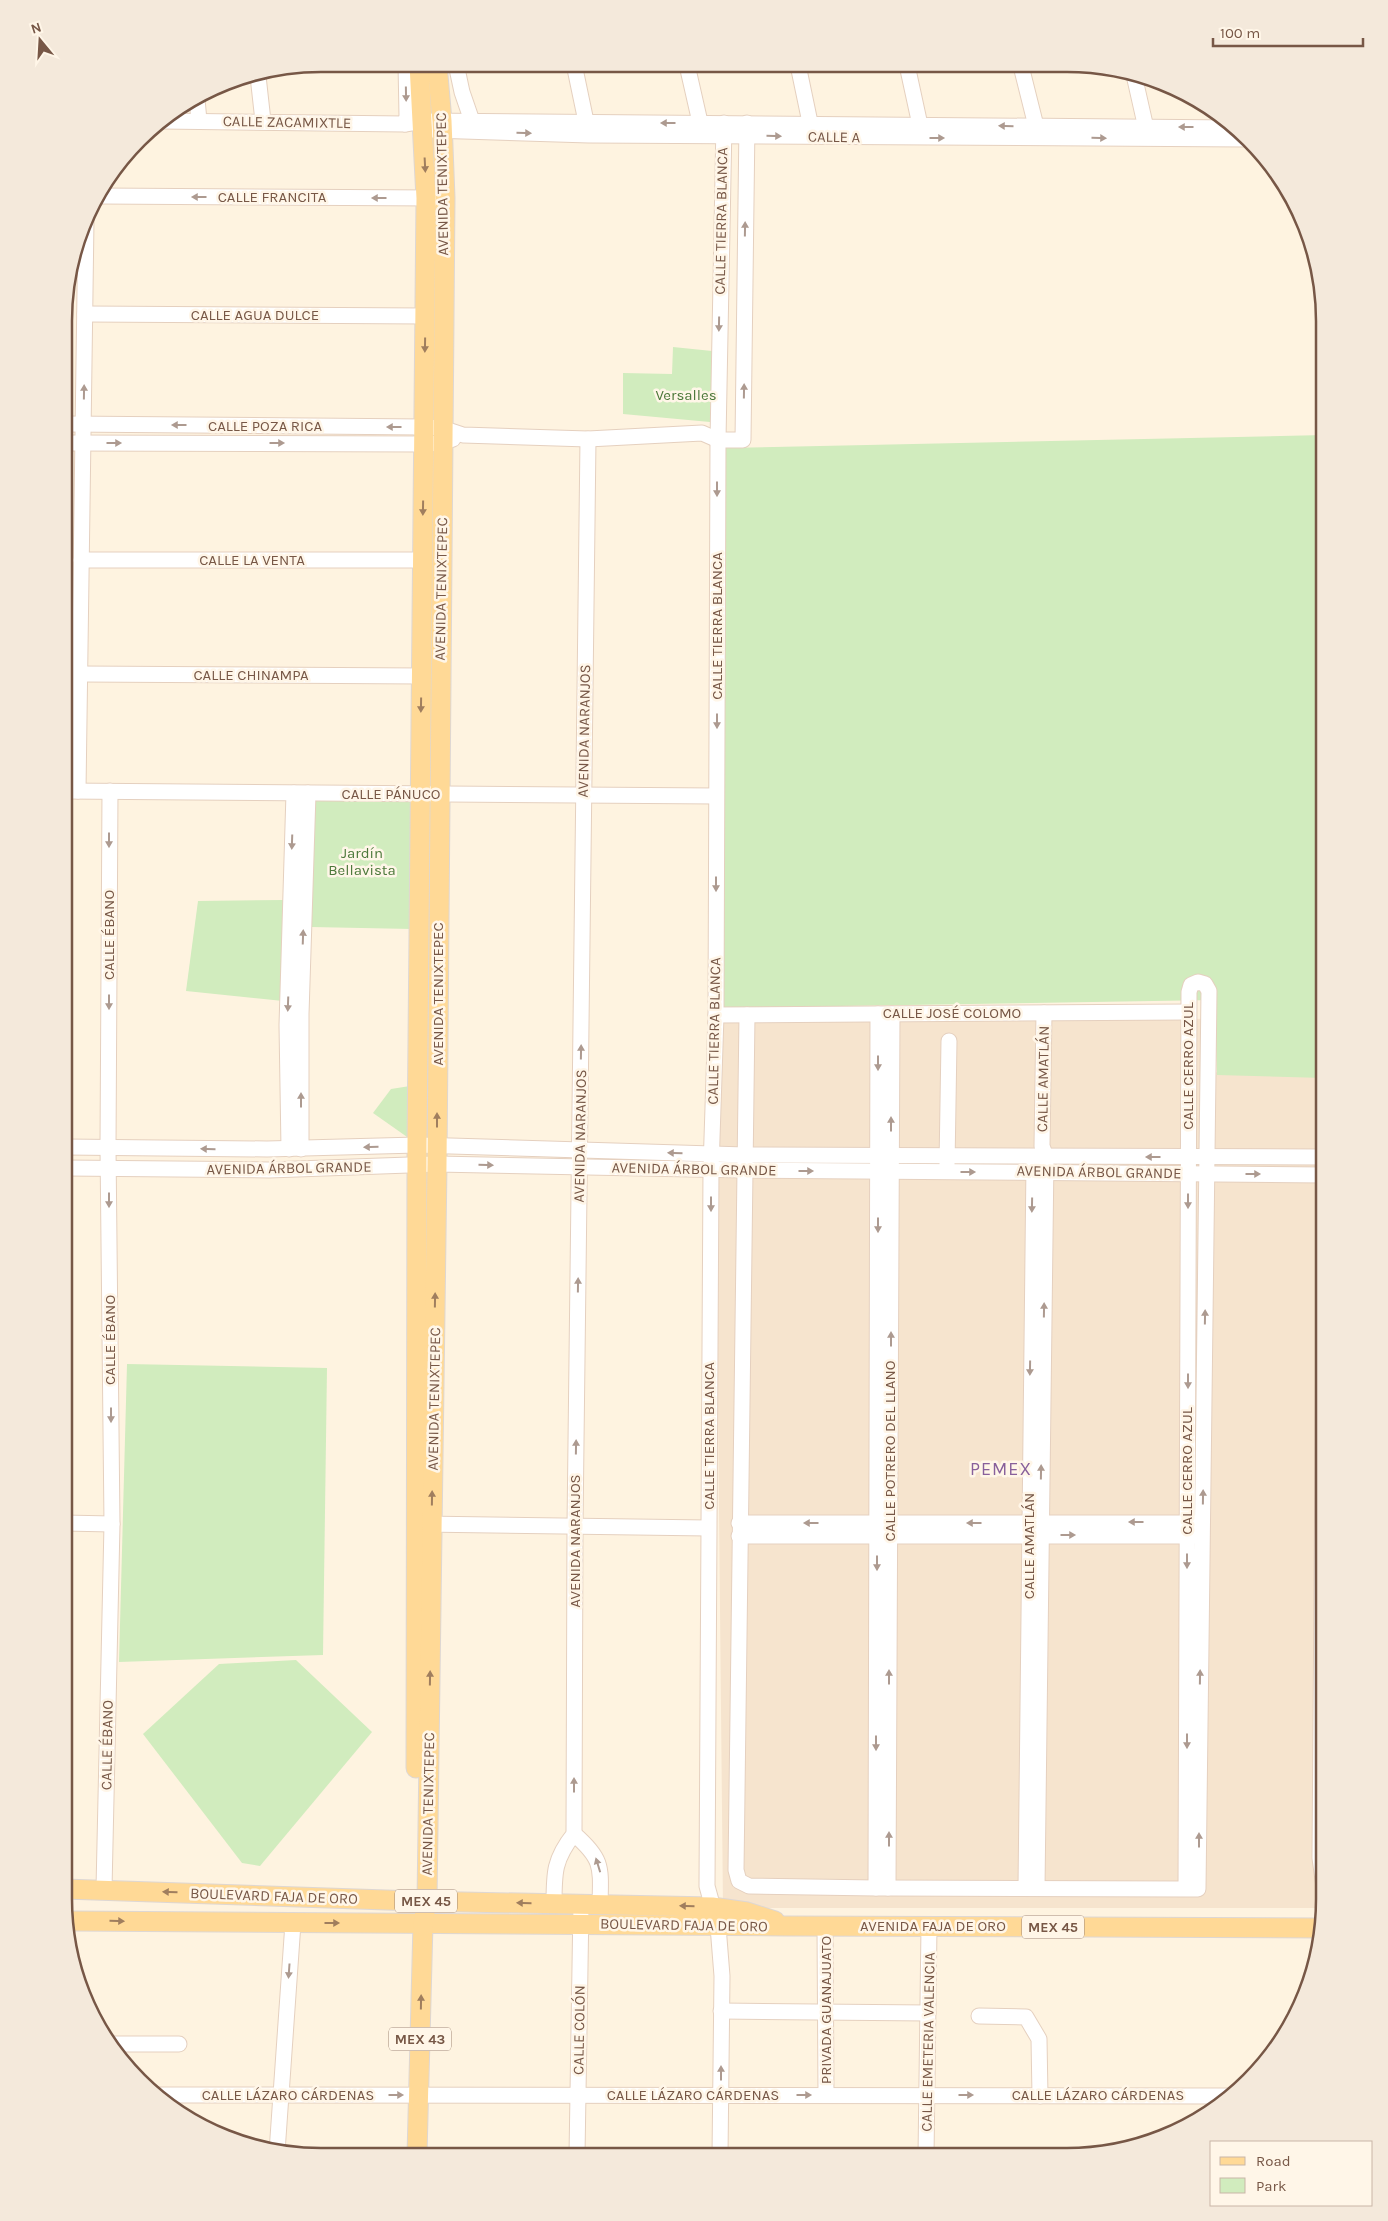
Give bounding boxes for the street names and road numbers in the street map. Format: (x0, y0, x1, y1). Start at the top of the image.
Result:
street label: CALLE ZACAMIXTLE (223, 112, 351, 132)
street label: AVENIDA TENIXTEPEC (432, 112, 452, 256)
street label: CALLE A (808, 128, 861, 146)
street label: CALLE TIERRA BLANCA (711, 147, 731, 295)
street label: CALLE FRANCITA (218, 188, 327, 206)
street label: CALLE AGUA DULCE (191, 306, 319, 324)
street label: CALLE POZA RICA (208, 417, 322, 435)
street label: AVENIDA TENIXTEPEC (431, 517, 451, 661)
street label: CALLE LA VENTA (199, 551, 305, 569)
street label: CALLE TIERRA BLANCA (708, 552, 726, 700)
street label: AVENIDA NARANJOS (574, 664, 594, 798)
street label: CALLE CHINAMPA (193, 666, 309, 684)
street label: CALLE PÁNUCO (341, 785, 441, 803)
street label: CALLE ÉBANO (100, 890, 118, 980)
street label: AVENIDA TENIXTEPEC (429, 922, 447, 1066)
street label: CALLE TIERRA BLANCA (704, 957, 724, 1105)
street label: CALLE CERRO AZUL (1179, 1002, 1197, 1130)
street label: CALLE JOSÉ COLOMO (883, 1004, 1021, 1022)
street label: CALLE AMATLÁN (1033, 1026, 1053, 1132)
street label: AVENIDA NARANJOS (570, 1069, 590, 1203)
street label: AVENIDA ÁRBOL GRANDE (206, 1158, 372, 1178)
street label: AVENIDA ÁRBOL GRANDE (611, 1159, 777, 1179)
street label: AVENIDA ÁRBOL GRANDE (1016, 1162, 1182, 1182)
street label: CALLE ÉBANO (101, 1295, 119, 1385)
street label: AVENIDA TENIXTEPEC (424, 1327, 444, 1471)
street label: CALLE POTRERO DEL LLANO (881, 1361, 899, 1541)
street label: CALLE TIERRA BLANCA (700, 1362, 718, 1510)
street label: CALLE CERRO AZUL (1178, 1407, 1196, 1535)
street label: AVENIDA NARANJOS (566, 1474, 584, 1608)
street label: CALLE AMATLÁN (1020, 1493, 1038, 1599)
street label: CALLE ÉBANO (97, 1700, 117, 1790)
street label: AVENIDA TENIXTEPEC (418, 1732, 438, 1876)
street label: BOULEVARD FAJA DE ORO (190, 1884, 358, 1908)
road number: MEX 45 (395, 1890, 457, 1912)
street label: BOULEVARD FAJA DE ORO (600, 1915, 768, 1935)
road number: MEX 45 (1022, 1915, 1084, 1938)
street label: AVENIDA FAJA DE ORO (860, 1917, 1006, 1935)
street label: PRIVADA GUANAJUATO (817, 1936, 835, 2084)
street label: CALLE EMETERIA VALENCIA (917, 1952, 939, 2132)
street label: CALLE COLÓN (569, 1985, 589, 2075)
road number: MEX 43 (389, 2028, 451, 2050)
street label: CALLE LÁZARO CÁRDENAS (202, 2086, 374, 2104)
street label: CALLE LÁZARO CÁRDENAS (607, 2086, 779, 2104)
street label: CALLE LÁZARO CÁRDENAS (1012, 2086, 1184, 2104)

